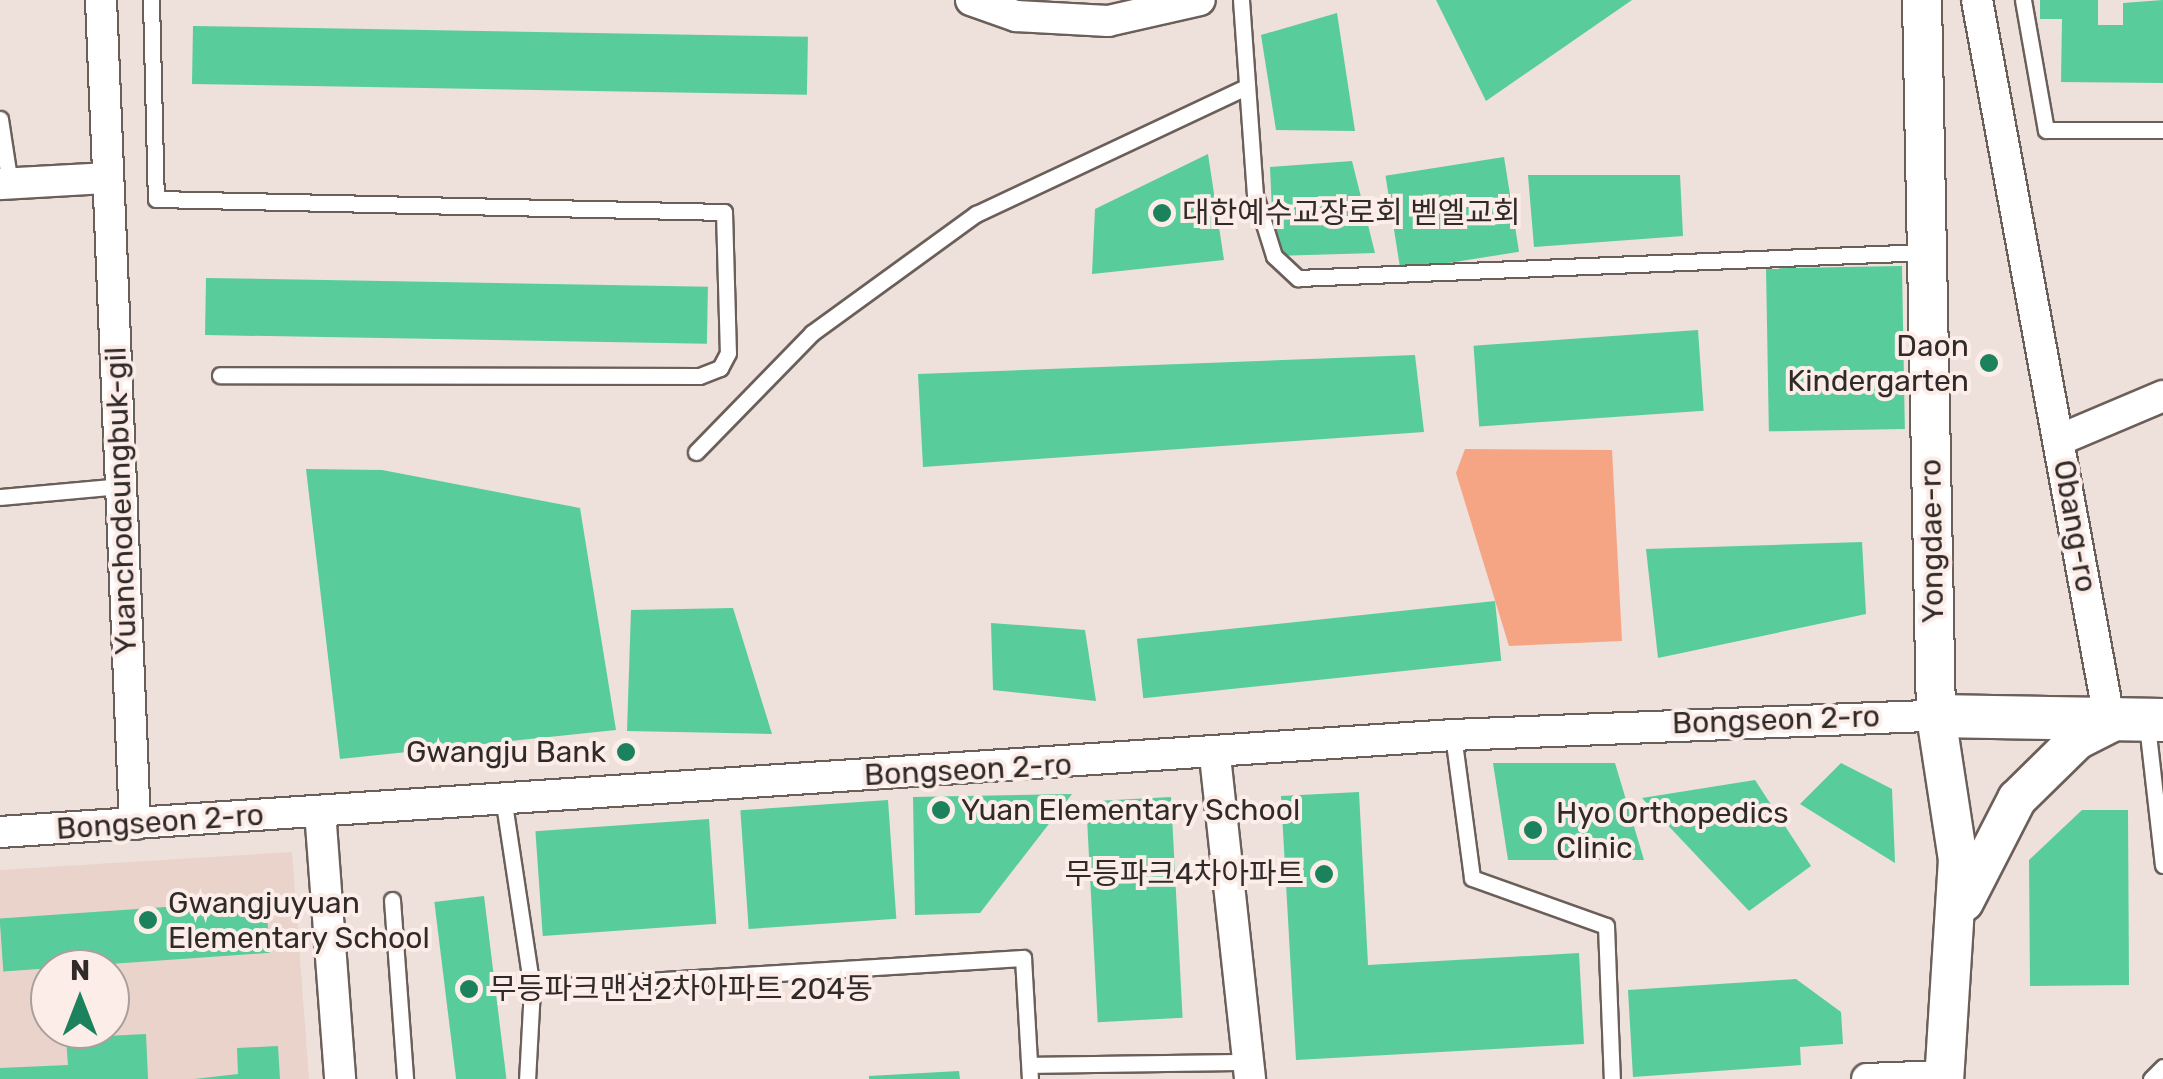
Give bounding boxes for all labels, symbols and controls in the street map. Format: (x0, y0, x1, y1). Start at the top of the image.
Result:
place label: 대한예수교장로회 벧엘교회 (1182, 195, 1521, 231)
marker: 대한예수교장로회 벧엘교회 (1151, 202, 1173, 224)
place label: Daon Kindergarten (1787, 328, 1969, 398)
street label: Yuanchodeungbuk-gil (98, 346, 144, 656)
marker: Daon Kindergarten (1978, 352, 2000, 374)
street label: Obang-ro (2046, 457, 2104, 595)
street label: Yongdae-ro (1913, 459, 1951, 623)
street label: Bongseon 2-ro (1671, 698, 1881, 742)
place label: Gwangju Bank (406, 734, 606, 770)
marker: Gwangju Bank (615, 741, 637, 763)
street label: Bongseon 2-ro (863, 747, 1073, 793)
place label: Yuan Elementary School (961, 792, 1301, 828)
place label: Hyo Orthopedics Clinic (1556, 795, 1789, 866)
street label: Bongseon 2-ro (55, 797, 265, 847)
marker: Yuan Elementary School (930, 799, 952, 821)
marker: Hyo Orthopedics Clinic (1520, 817, 1546, 843)
place label: 무등파크4차아파트 (1065, 856, 1304, 892)
marker: 무등파크4차아파트 (1313, 863, 1335, 885)
place label: Gwangjuyuan Elementary School (168, 885, 431, 956)
marker: Gwangjuyuan Elementary School (137, 909, 159, 931)
north arrow (30, 949, 130, 1049)
text: N (70, 954, 90, 987)
place label: 무등파크맨션2차아파트 204동 (489, 971, 873, 1007)
marker: 무등파크맨션2차아파트 204동 (458, 978, 480, 1000)

